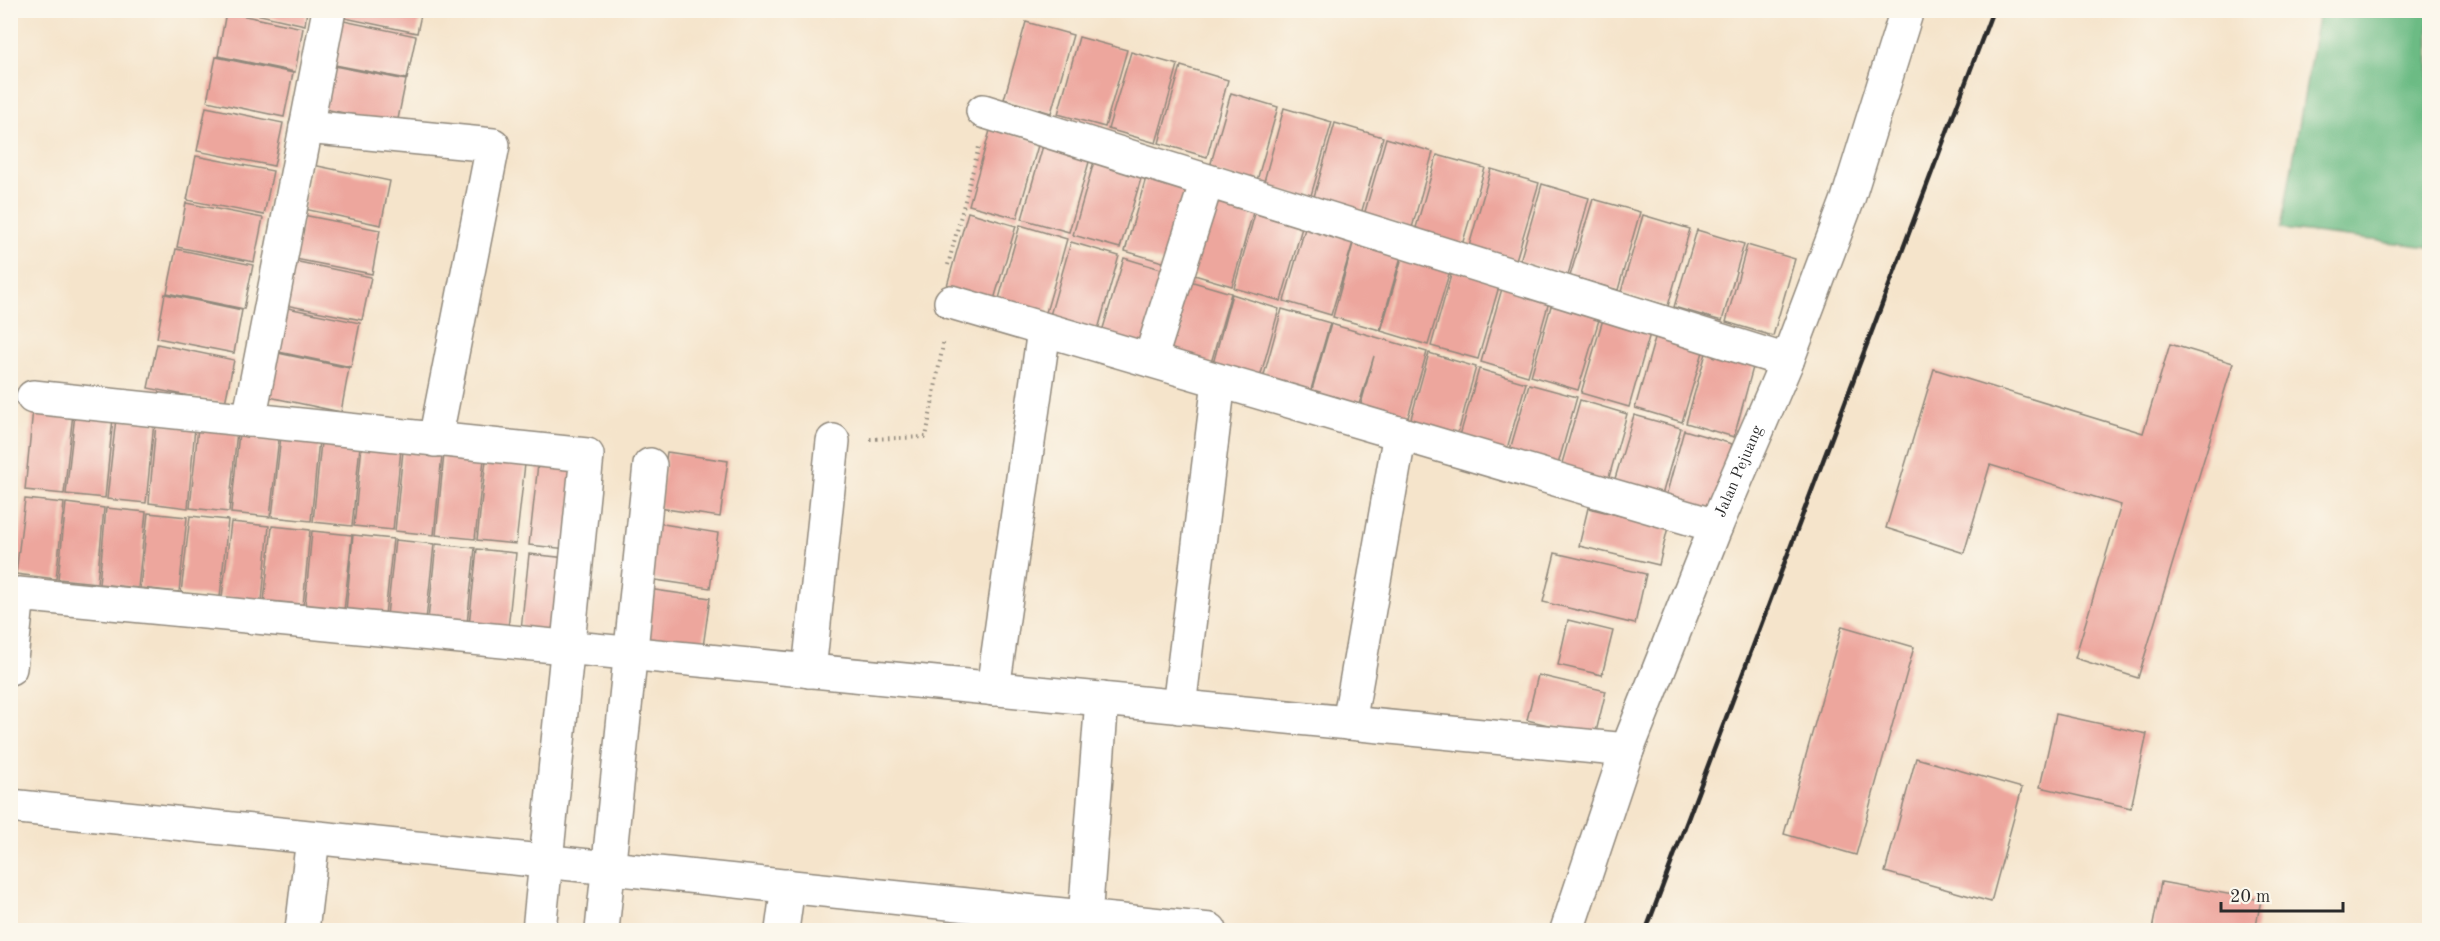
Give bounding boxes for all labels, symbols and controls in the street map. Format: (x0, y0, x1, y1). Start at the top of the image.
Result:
street label: Jalan Pejuang (1713, 423, 1766, 520)
scale bar (2221, 875, 2342, 913)
text: 20 m (2230, 888, 2270, 906)

